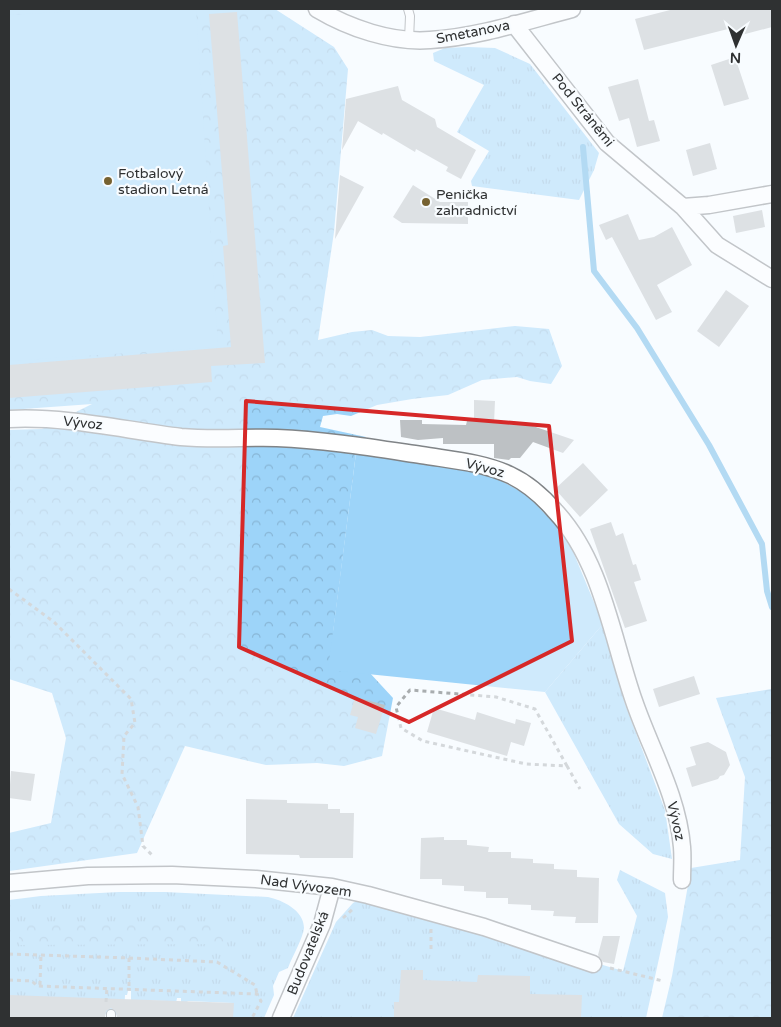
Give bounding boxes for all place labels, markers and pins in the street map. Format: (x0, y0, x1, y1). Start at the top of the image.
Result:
place label: Fotbalový stadion Letná (118, 165, 209, 198)
marker: Fotbalový stadion Letná (102, 175, 114, 187)
place label: Penička zahradnictví (436, 186, 518, 219)
marker: Penička zahradnictví (420, 196, 432, 208)

